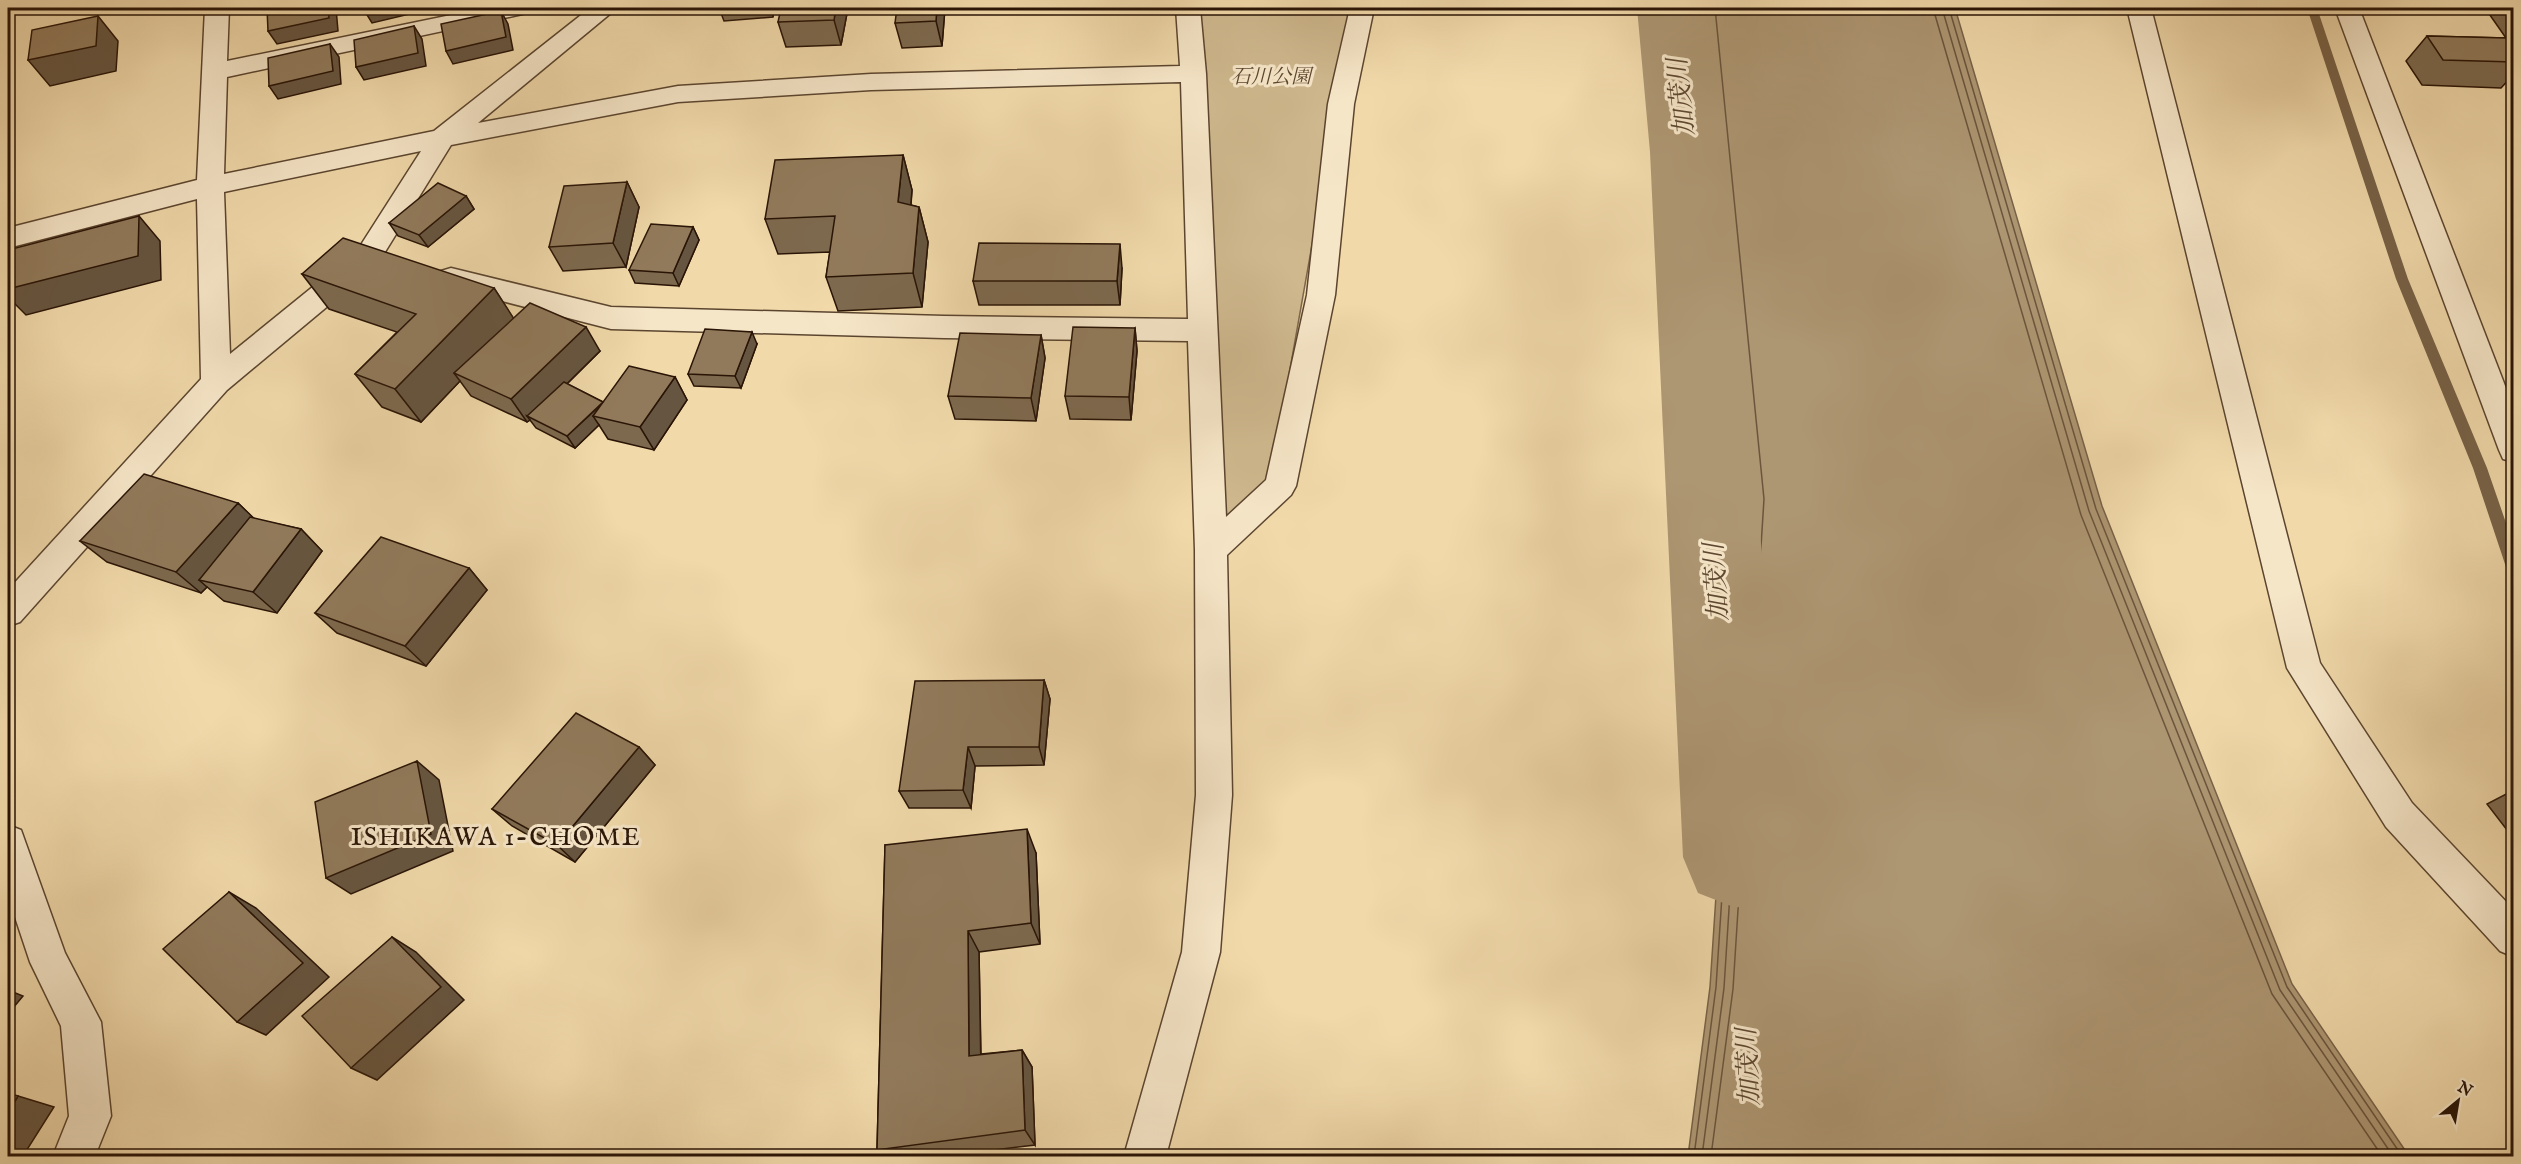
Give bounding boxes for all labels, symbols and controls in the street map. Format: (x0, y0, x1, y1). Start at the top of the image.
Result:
water label: 加茂川 (1661, 54, 1702, 138)
park label: 石川公園 (1231, 65, 1314, 90)
water label: 加茂川 (1698, 539, 1736, 622)
district label: ISHIKAWA 1-CHOME (351, 821, 641, 854)
water label: 加茂川 (1730, 1024, 1768, 1107)
north arrow (2428, 1071, 2488, 1131)
text: N (2453, 1077, 2476, 1102)

